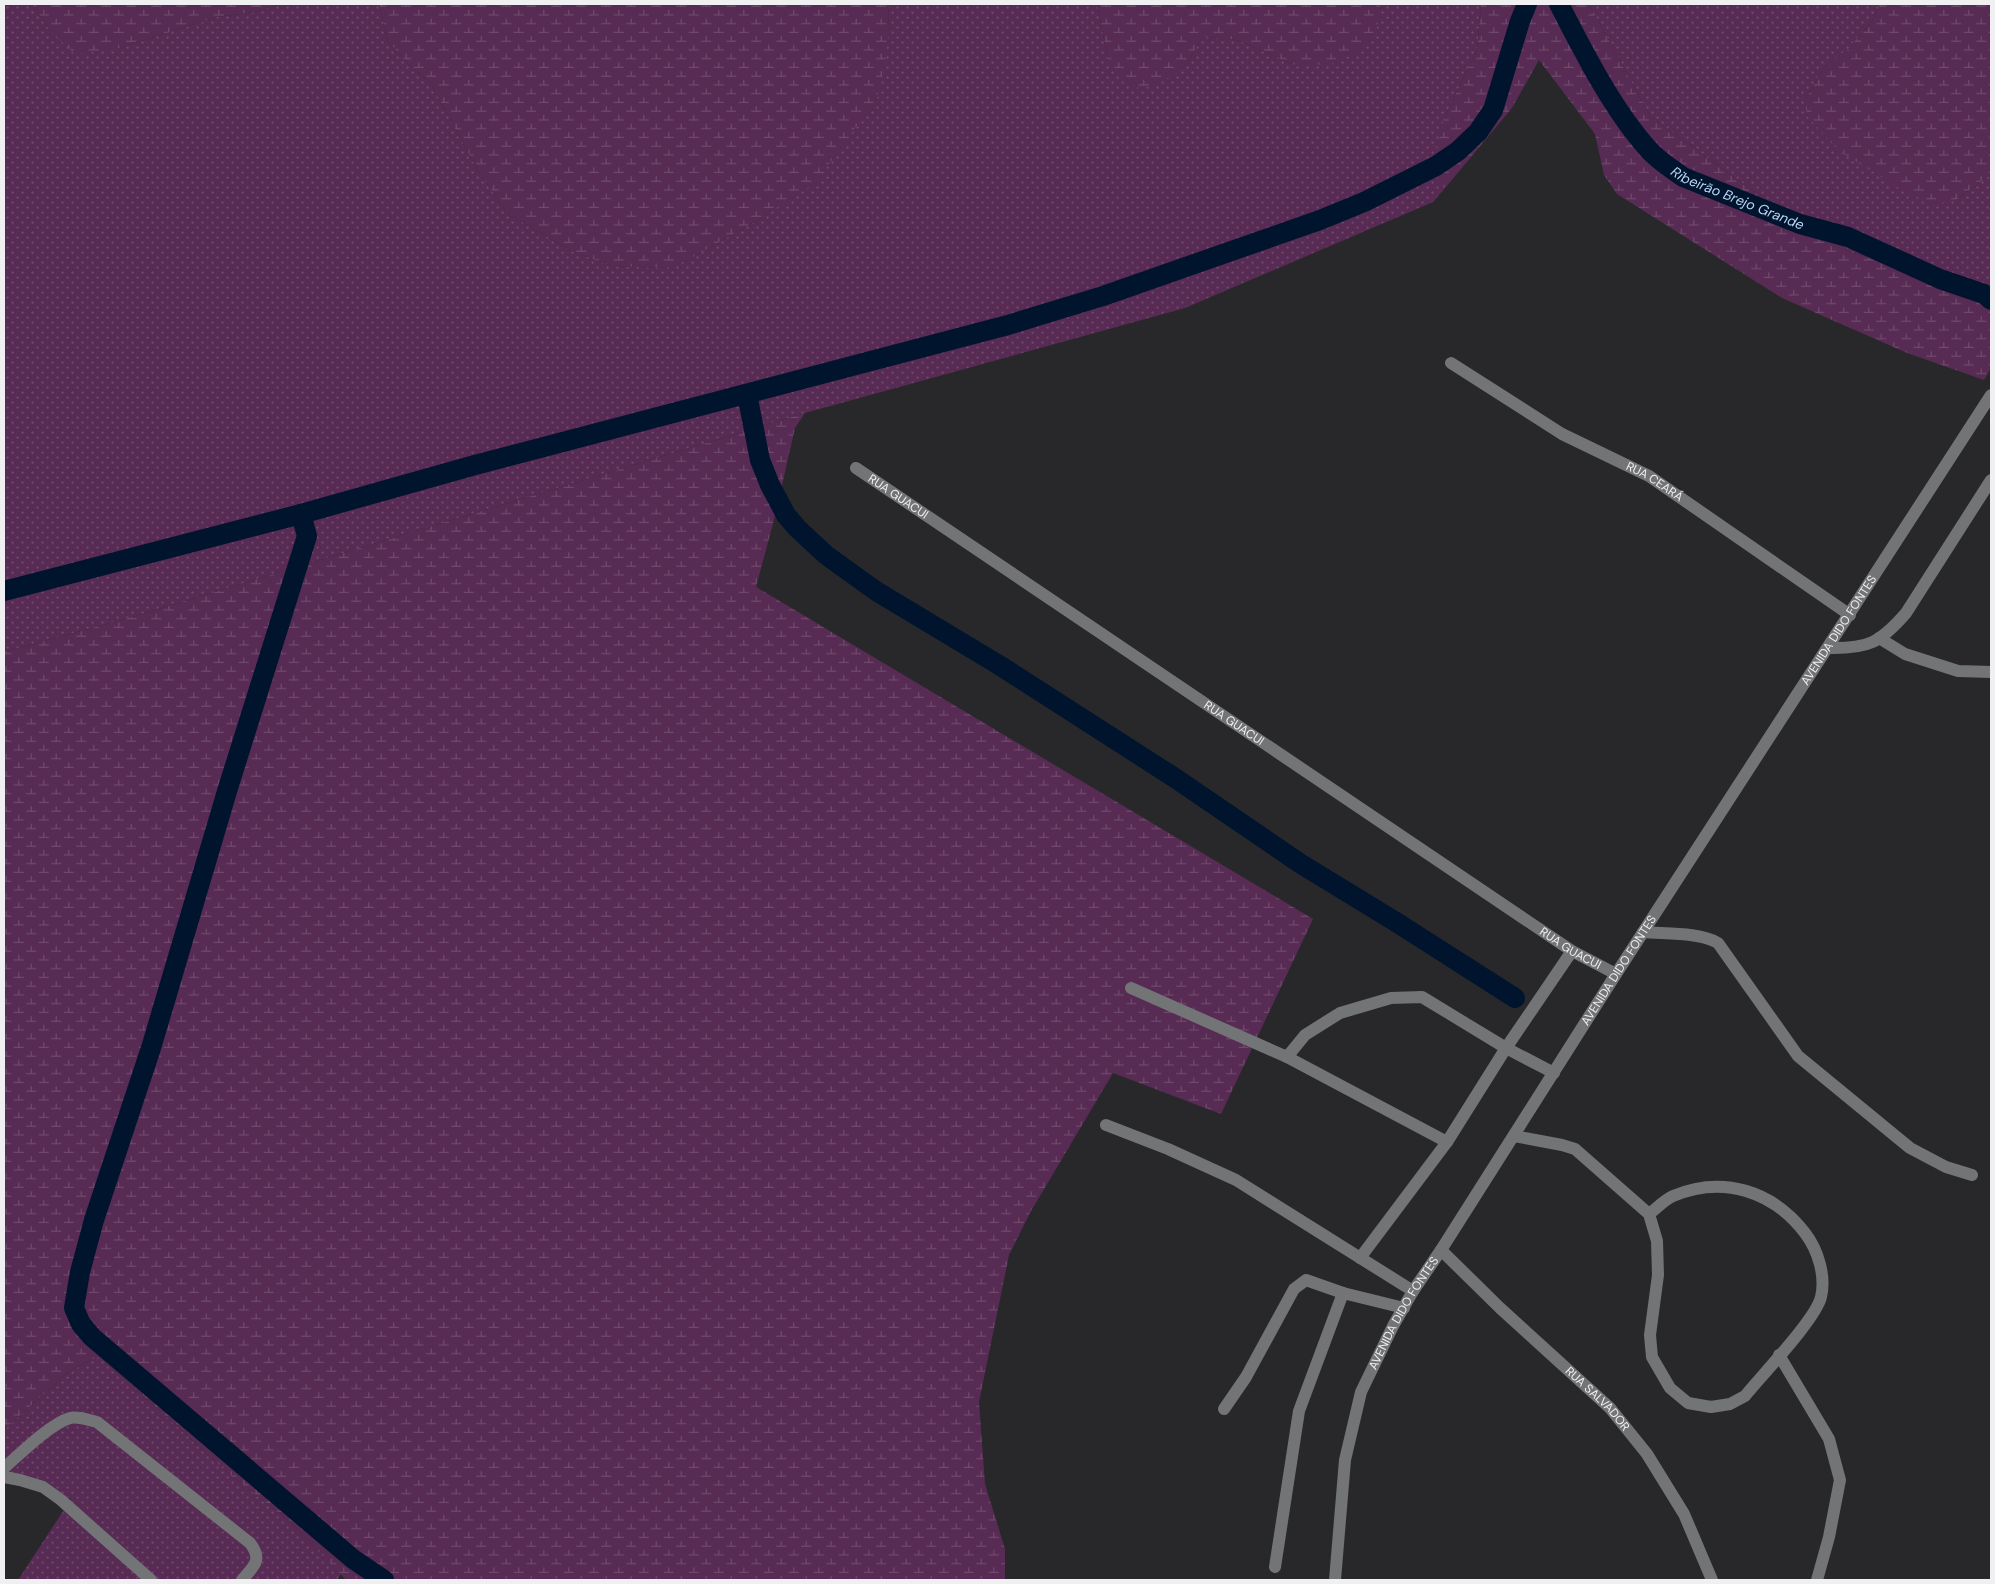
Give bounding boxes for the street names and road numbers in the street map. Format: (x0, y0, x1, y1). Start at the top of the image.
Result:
street label: RUA CEARÁ (1623, 458, 1686, 505)
street label: RUA GUACUI (865, 471, 931, 523)
street label: AVENIDA DIDO FONTES (1797, 572, 1880, 688)
street label: RUA GUACUI (1201, 697, 1267, 749)
street label: AVENIDA DIDO FONTES (1577, 912, 1660, 1028)
street label: RUA GUACUI (1537, 924, 1604, 973)
street label: AVENIDA DIDO FONTES (1365, 1253, 1442, 1372)
street label: RUA SALVADOR (1562, 1363, 1633, 1434)

